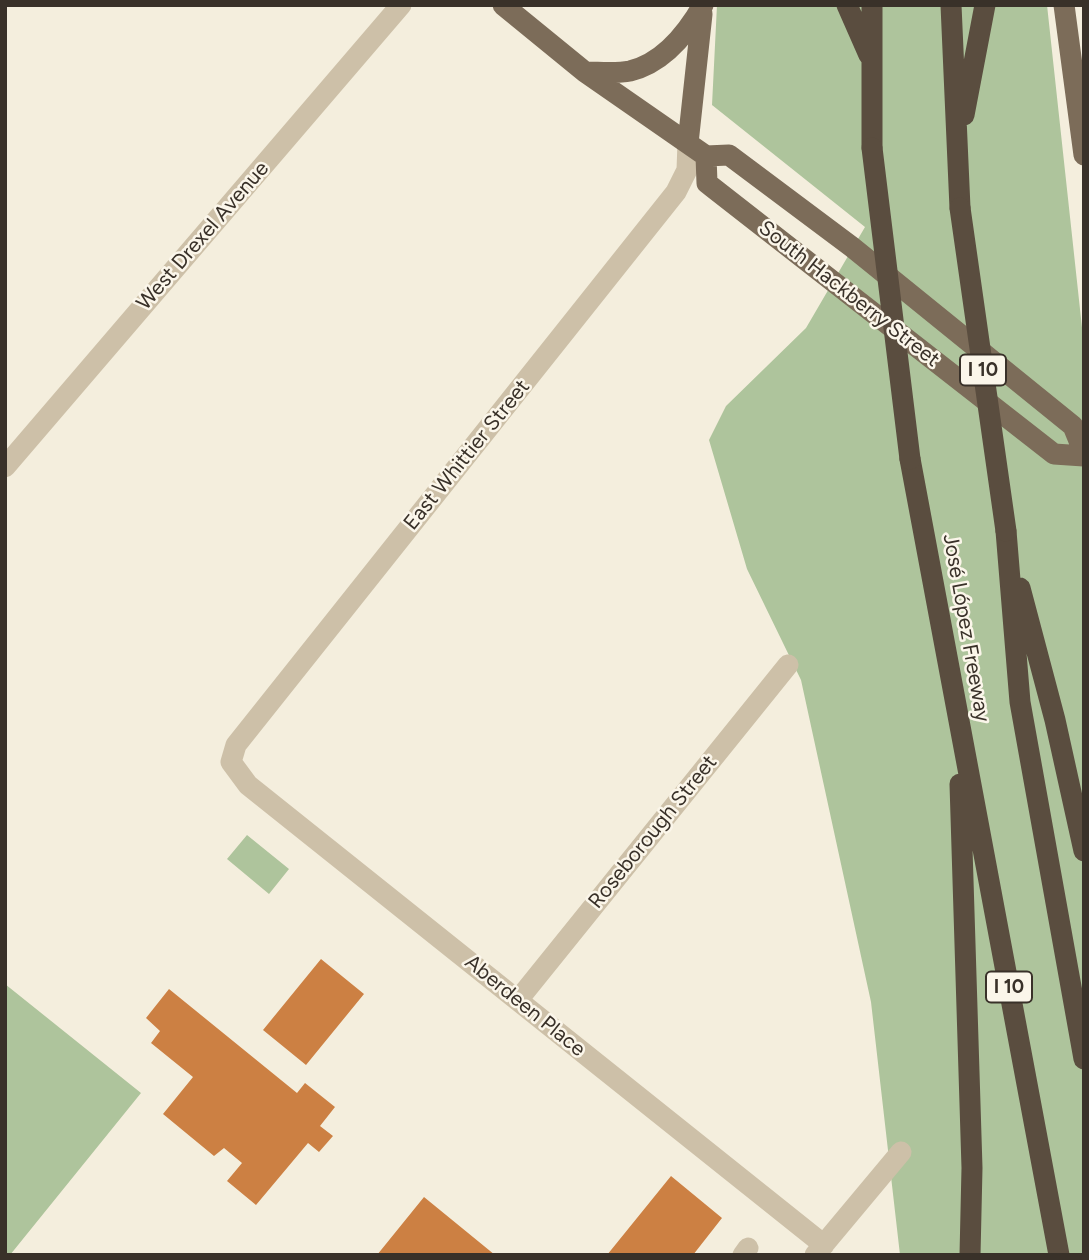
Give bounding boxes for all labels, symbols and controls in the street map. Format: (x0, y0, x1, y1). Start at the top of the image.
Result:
street label: West Drexel Avenue (132, 157, 274, 315)
street label: South Hackberry Street (754, 216, 944, 372)
road number: I 10 (960, 354, 1006, 386)
street label: East Whittier Street (399, 375, 535, 535)
street label: José López Freeway (937, 532, 995, 724)
street label: Roseborough Street (583, 750, 723, 914)
street label: Aberdeen Place (460, 950, 590, 1062)
road number: I 10 (986, 972, 1032, 1002)

